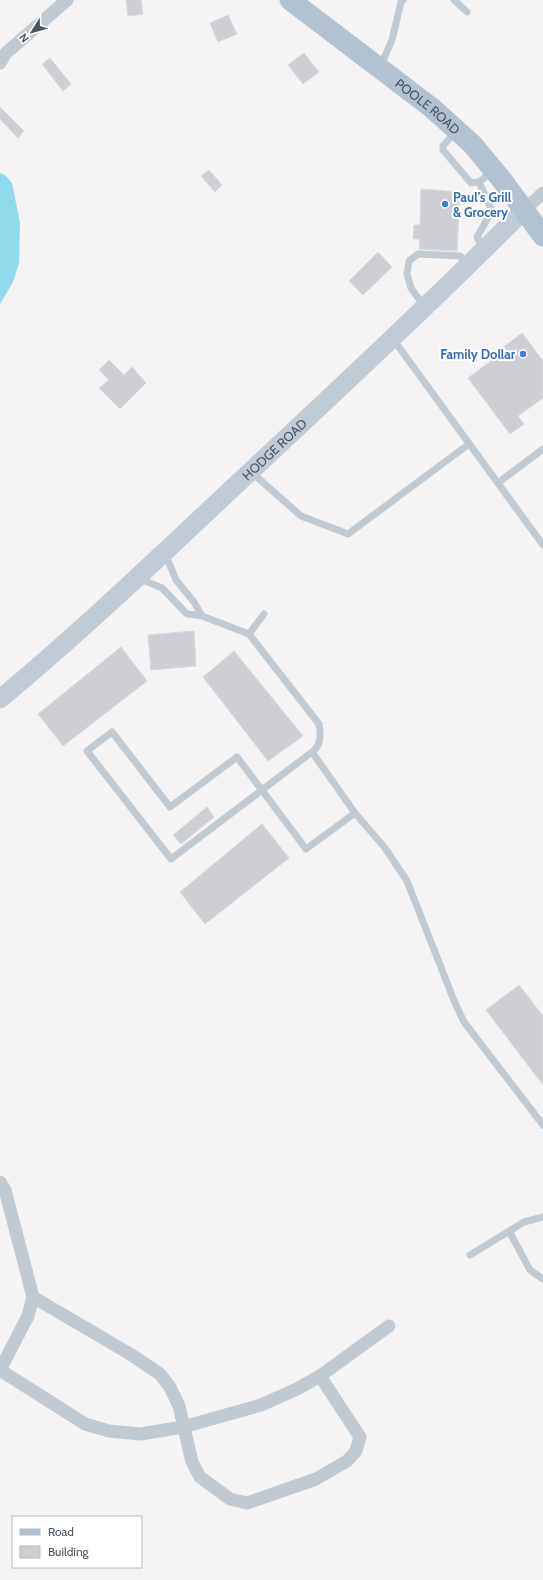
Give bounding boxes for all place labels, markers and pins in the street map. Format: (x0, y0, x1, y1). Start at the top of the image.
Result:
place label: Paul’s Grill & Grocery (453, 189, 512, 220)
marker: Paul’s Grill & Grocery (440, 199, 450, 209)
place label: Family Dollar (440, 346, 516, 362)
marker: Family Dollar (518, 349, 528, 359)

